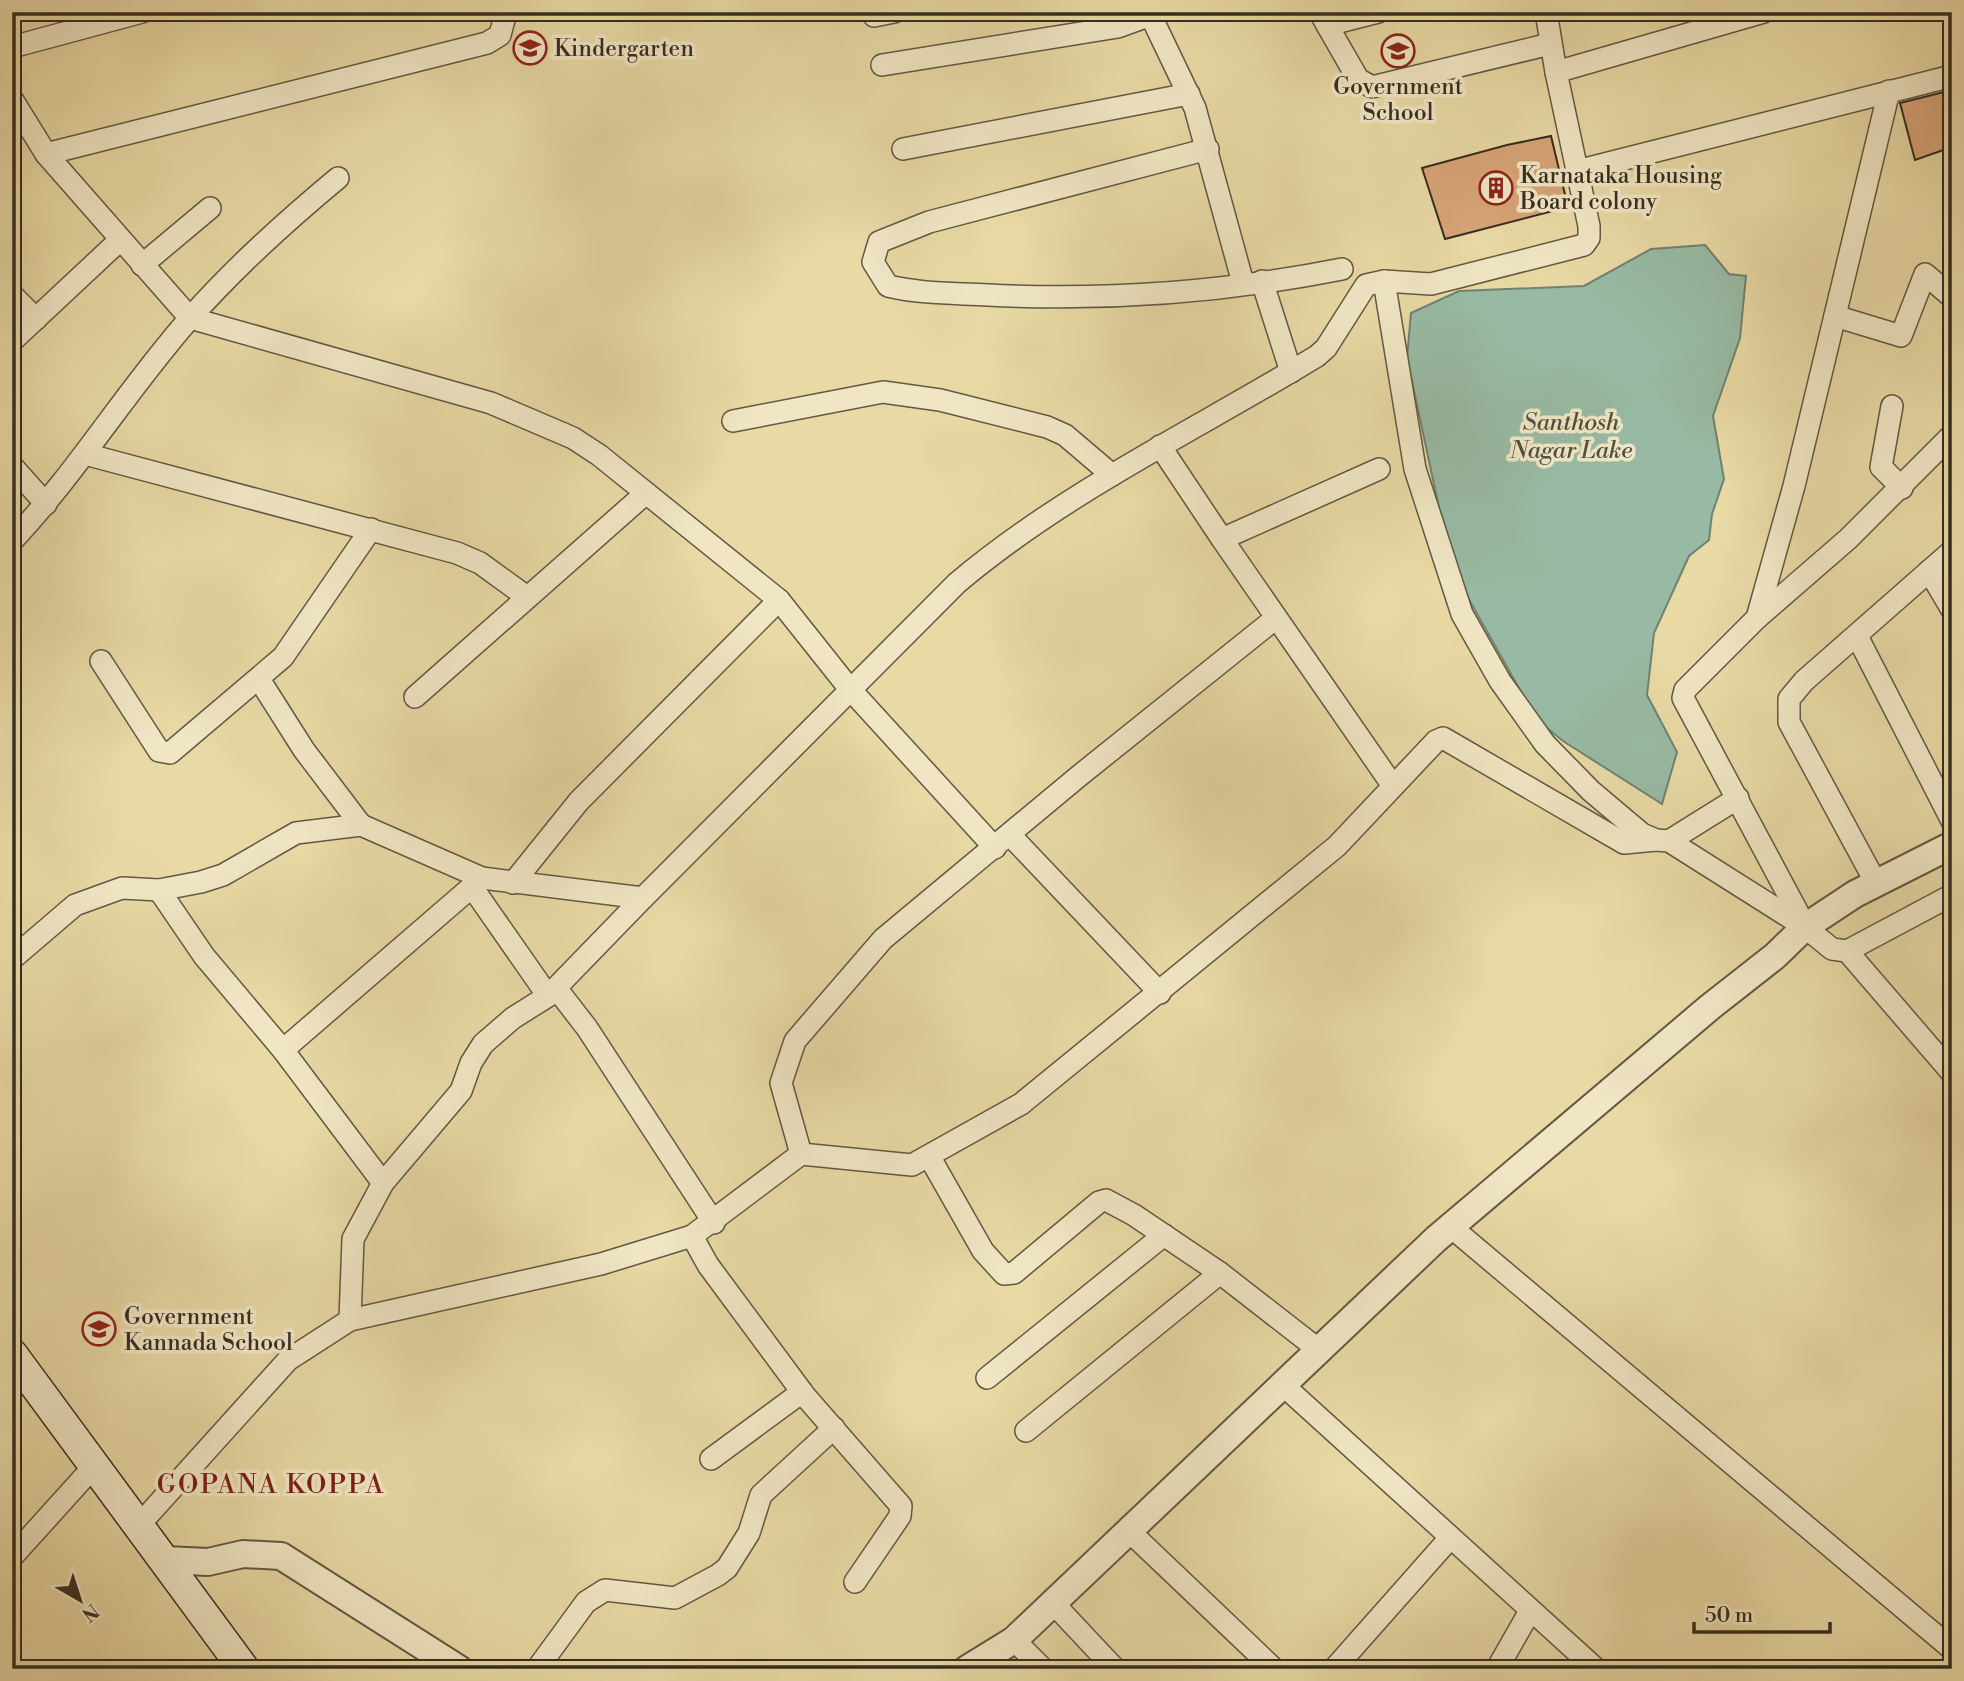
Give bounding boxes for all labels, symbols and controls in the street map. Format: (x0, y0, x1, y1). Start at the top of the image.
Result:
school or university icon: Kindergarten (511, 29, 549, 67)
school or university icon: Government School (1379, 32, 1417, 70)
place label: Kindergarten (554, 35, 694, 63)
place label: Government School (1333, 73, 1463, 127)
place label: Karnataka Housing Board colony (1519, 162, 1722, 216)
building icon: Karnataka Housing Board colony (1477, 169, 1515, 207)
water label: Santhosh Nagar Lake (1509, 408, 1632, 466)
place label: Government Kannada School (124, 1303, 293, 1357)
school or university icon: Government Kannada School (80, 1310, 118, 1348)
district label: GOPANA KOPPA (157, 1469, 385, 1501)
north arrow (46, 1566, 116, 1636)
scale bar (1694, 1590, 1831, 1634)
text: N (77, 1598, 103, 1626)
text: 50 m (1705, 1603, 1753, 1629)

